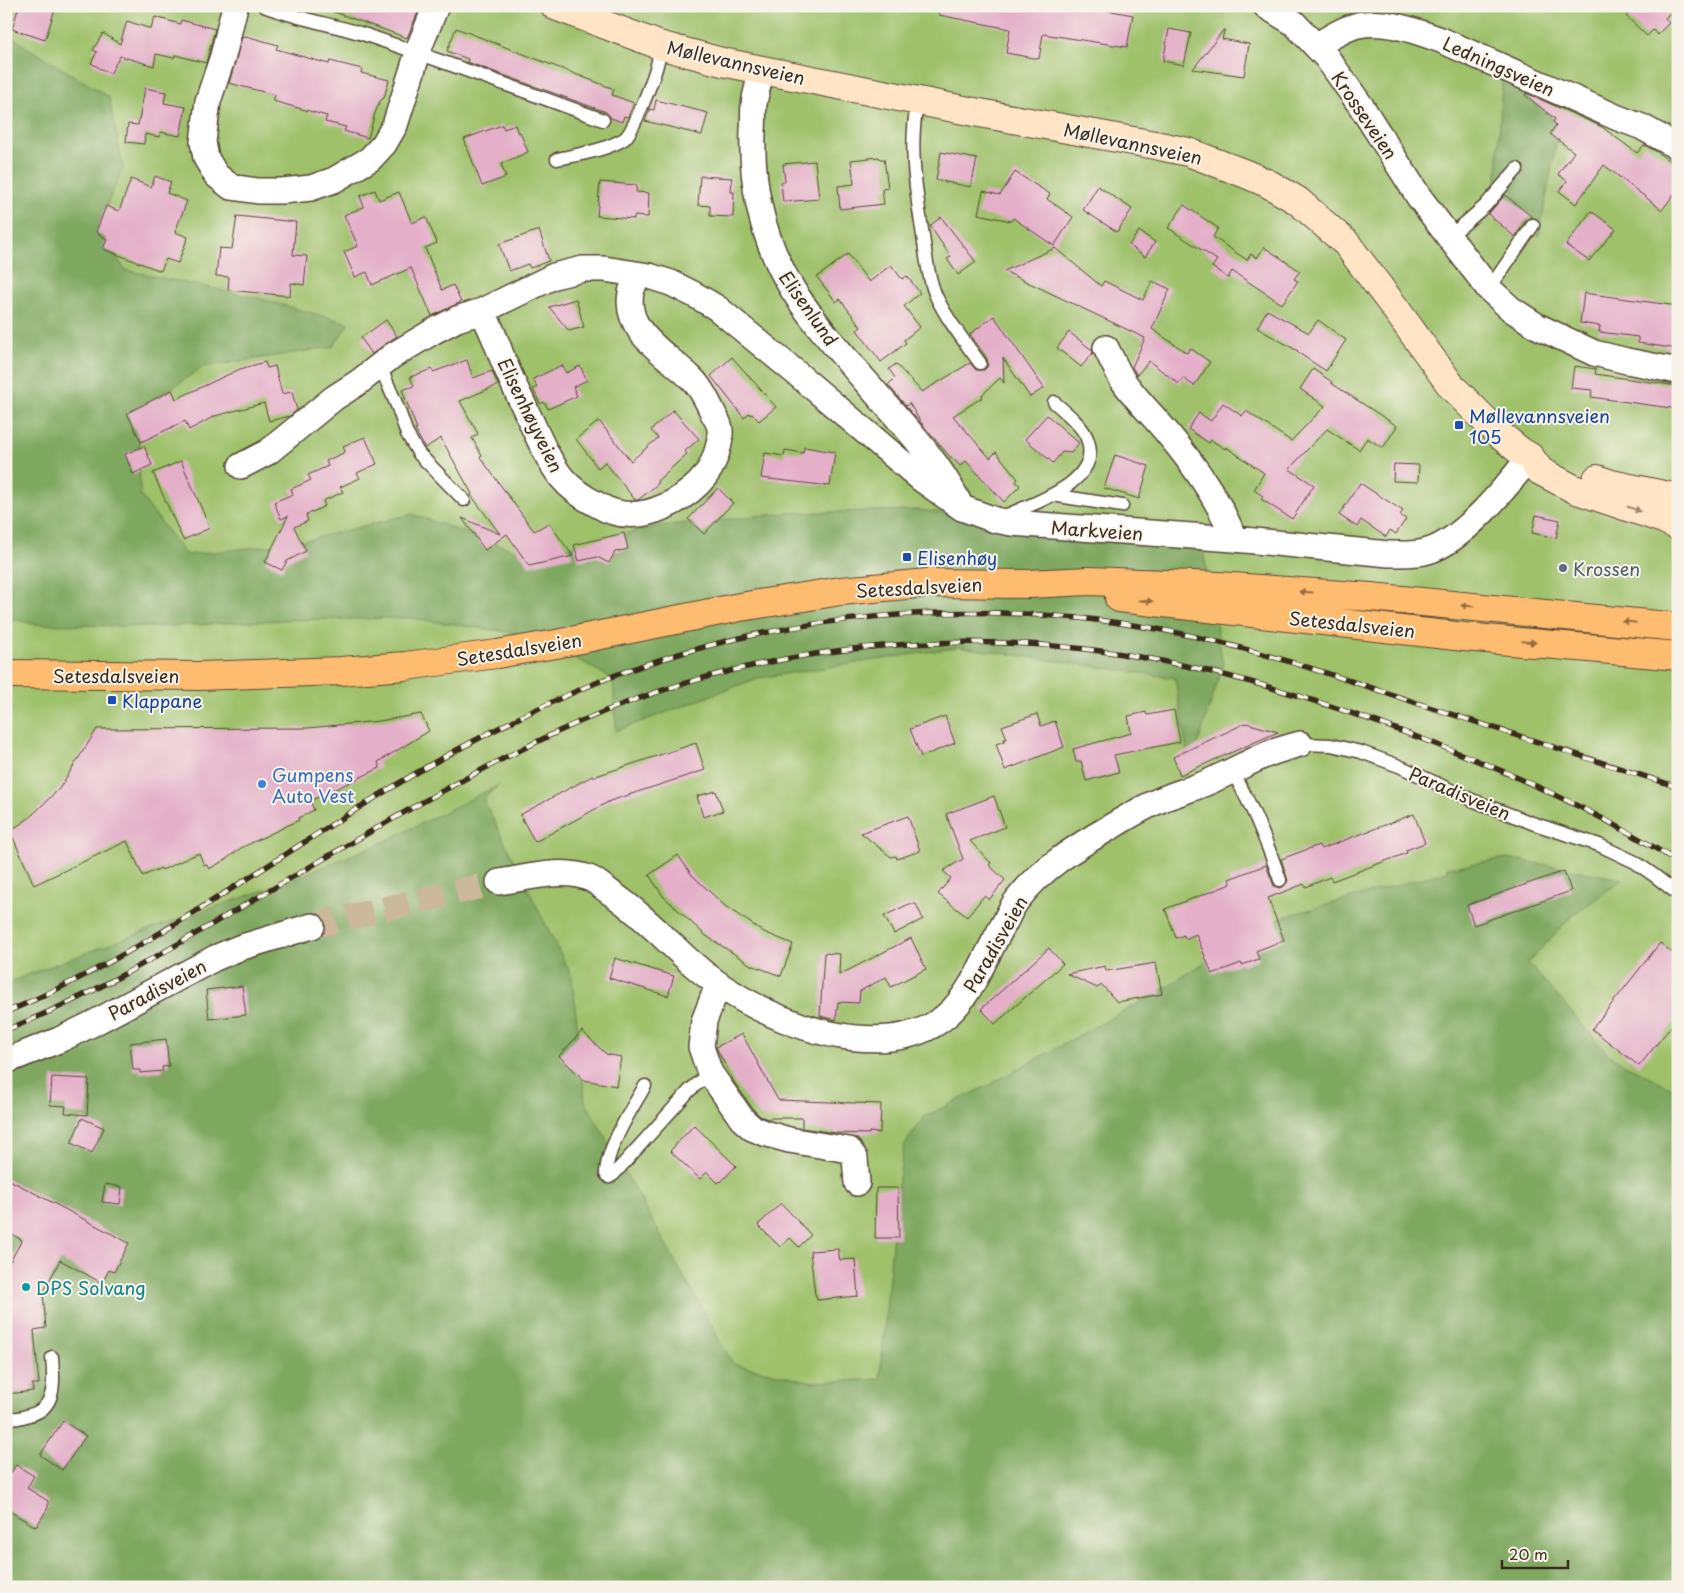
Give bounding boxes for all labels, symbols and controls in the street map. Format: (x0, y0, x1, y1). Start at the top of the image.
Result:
street label: Ledningsveien (1439, 29, 1559, 103)
street label: Møllevannsveien (664, 33, 808, 91)
street label: Krosseveien (1326, 66, 1404, 164)
street label: Møllevannsveien (1061, 115, 1205, 171)
street label: Elisenlund (773, 265, 845, 351)
street label: Elisenhøyveien (492, 353, 570, 477)
place label: Møllevannsveien 105 (1469, 402, 1610, 450)
marker: Møllevannsveien 105 (1453, 419, 1465, 431)
one-way arrow (1627, 505, 1642, 513)
street label: Markveien (1050, 513, 1144, 547)
place label: Elisenhøy (917, 544, 997, 571)
marker: Elisenhøy (901, 551, 913, 563)
place label: Krossen (1573, 555, 1640, 582)
marker: Krossen (1557, 562, 1569, 574)
street label: Setesdalsveien (855, 570, 983, 604)
one-way arrow (1297, 588, 1313, 596)
one-way arrow (1138, 597, 1154, 605)
one-way arrow (1459, 602, 1475, 610)
street label: Setesdalsveien (1288, 604, 1416, 644)
one-way arrow (1621, 618, 1637, 626)
street label: Setesdalsveien (454, 626, 584, 672)
one-way arrow (1521, 639, 1537, 647)
street label: Setesdalsveien (53, 662, 179, 689)
place label: Klappane (122, 687, 203, 714)
marker: Klappane (106, 694, 118, 706)
street label: Paradisveien (1405, 760, 1515, 826)
place label: Gumpens Auto Vest (272, 761, 354, 809)
marker: Gumpens Auto Vest (256, 778, 268, 790)
street label: Paradisveien (956, 891, 1034, 997)
street label: Paradisveien (103, 952, 211, 1026)
place label: DPS Solvang (36, 1274, 146, 1301)
marker: DPS Solvang (20, 1281, 32, 1293)
scale bar (1502, 1538, 1568, 1570)
text: 20 m (1509, 1542, 1548, 1565)

